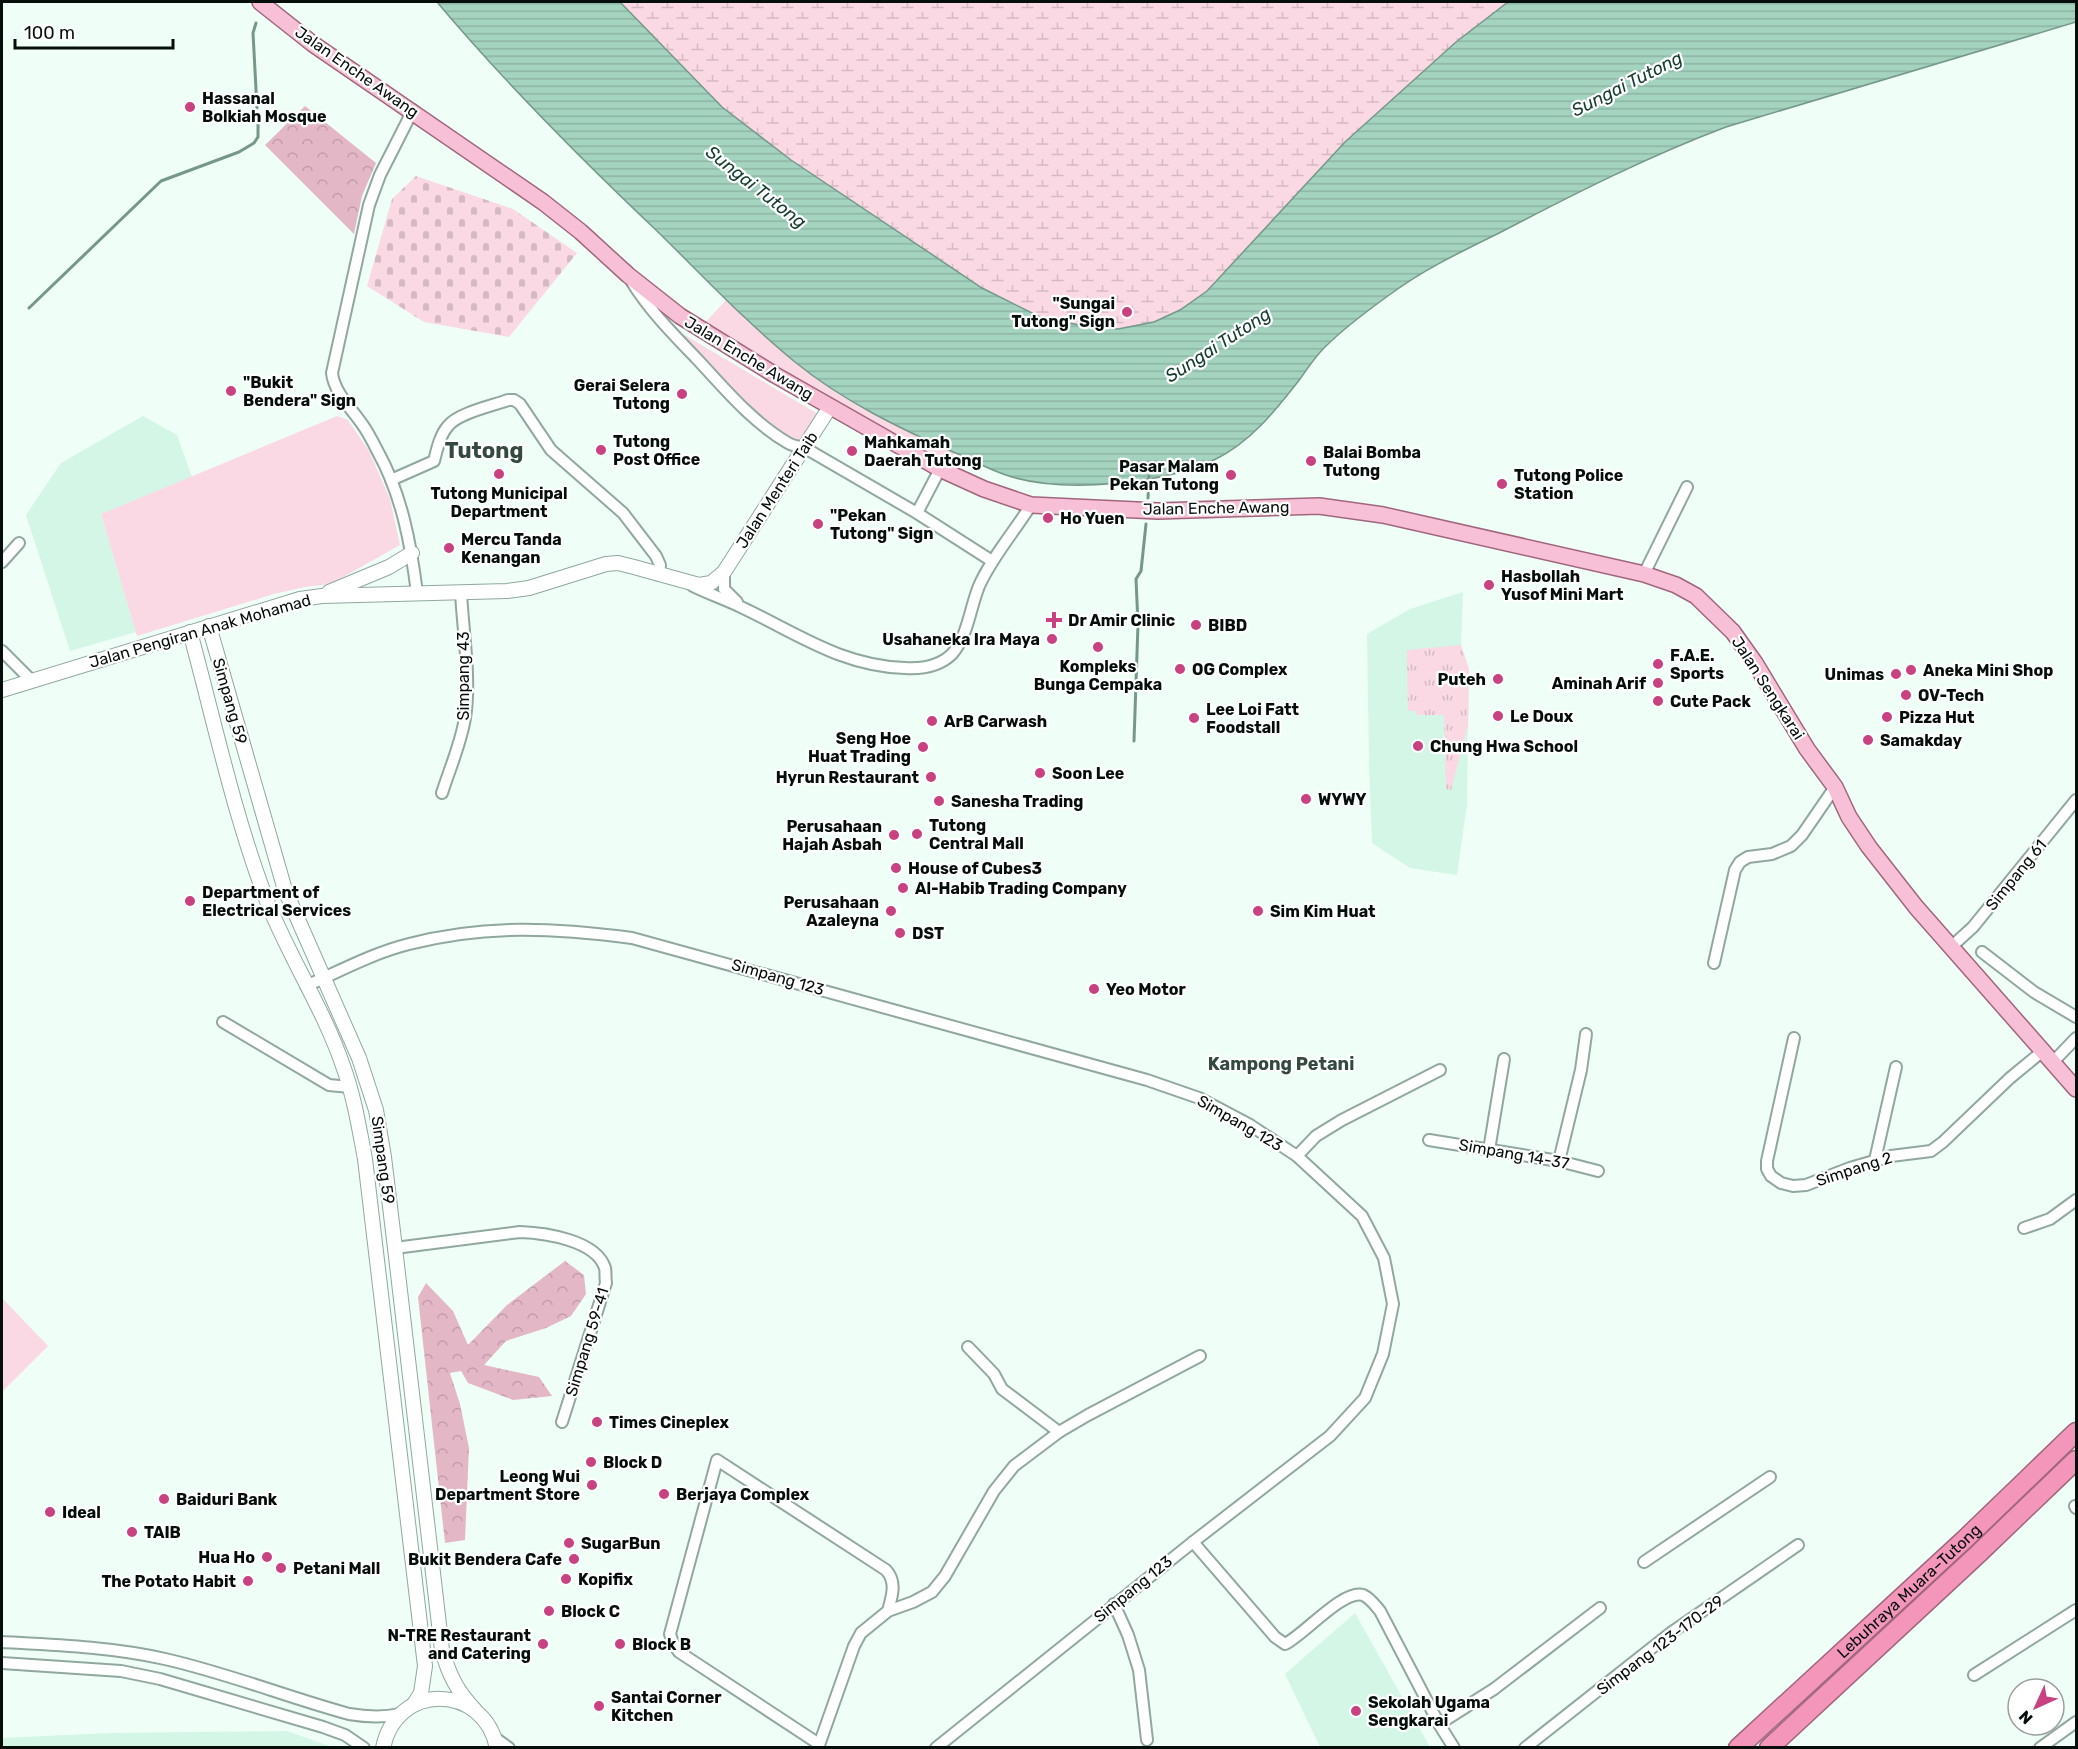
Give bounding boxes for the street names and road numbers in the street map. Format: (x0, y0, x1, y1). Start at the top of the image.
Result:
street label: Jalan Enche Awang (291, 22, 423, 122)
street label: Jalan Enche Awang (681, 312, 817, 404)
street label: Jalan Menteri Taib (732, 428, 822, 552)
street label: Jalan Enche Awang (1142, 497, 1290, 519)
street label: Jalan Pengiran Anak Mohamad (87, 590, 313, 672)
street label: Simpang 43 (454, 631, 473, 721)
street label: Jalan Sengkarai (1728, 633, 1808, 743)
street label: Simpang 59 (209, 656, 251, 746)
street label: Simpang 61 (1982, 836, 2050, 914)
street label: Simpang 123 (730, 955, 826, 999)
street label: Simpang 123 (1194, 1091, 1286, 1155)
street label: Simpang 59 (367, 1115, 399, 1205)
street label: Simpang 14-37 (1457, 1135, 1571, 1173)
street label: Simpang 2 (1814, 1148, 1894, 1190)
street label: Simpang 59-41 (561, 1285, 613, 1399)
street label: Lebuhraya Muara–Tutong (1833, 1520, 1985, 1662)
street label: Simpang 123 (1090, 1552, 1176, 1626)
street label: Simpang 123-170-29 (1593, 1591, 1727, 1699)

